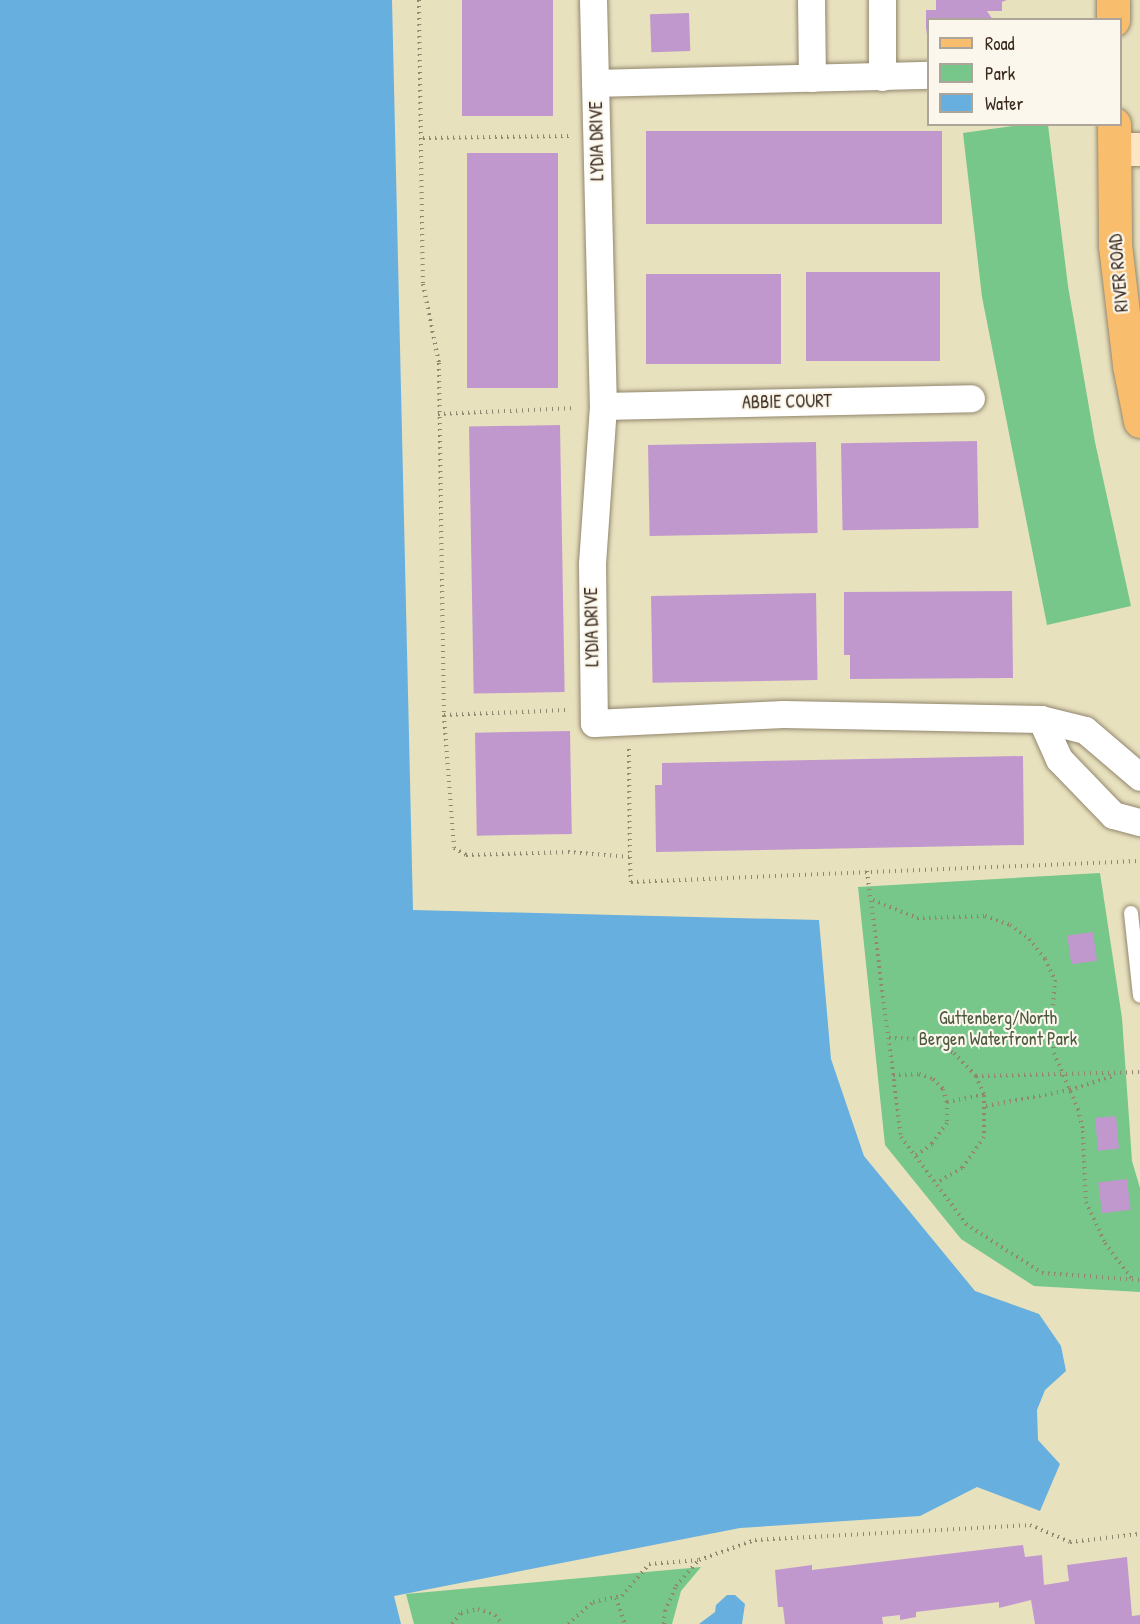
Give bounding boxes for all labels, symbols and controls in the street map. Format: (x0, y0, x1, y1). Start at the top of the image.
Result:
legend (927, 18, 1122, 126)
text: Road (985, 31, 1015, 56)
text: Park (985, 61, 1015, 86)
text: Water (985, 91, 1023, 116)
street label: LYDIA DRIVE (586, 101, 608, 181)
street label: RIVER ROAD (1105, 233, 1133, 313)
street label: ABBIE COURT (742, 390, 832, 414)
street label: LYDIA DRIVE (581, 587, 603, 667)
park label: Guttenberg/North Bergen Waterfront Park (919, 1008, 1077, 1050)

